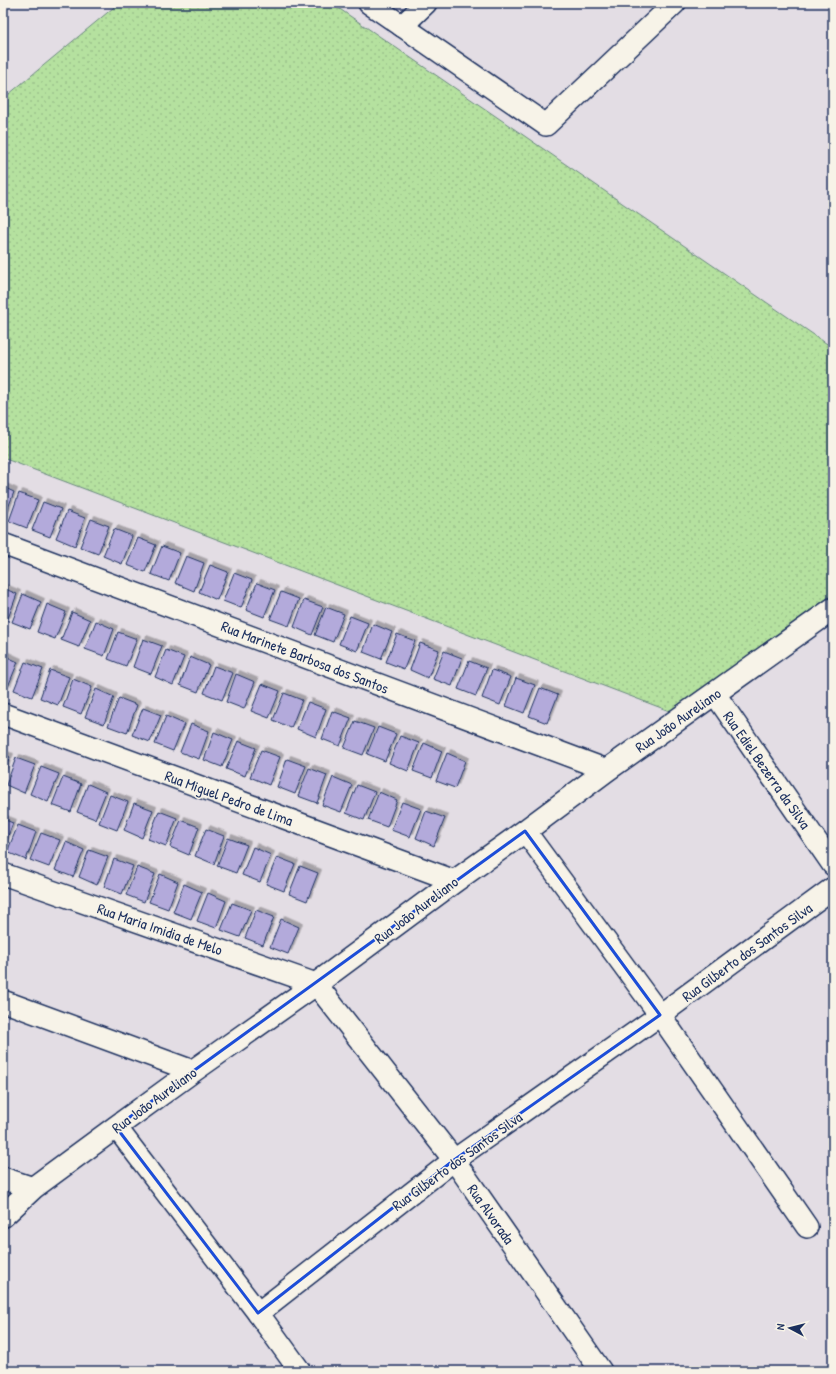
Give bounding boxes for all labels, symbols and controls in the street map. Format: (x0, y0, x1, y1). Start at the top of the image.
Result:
street label: Rua Marinete Barbosa dos Santos (218, 615, 392, 699)
street label: Rua João Aureliano (631, 683, 725, 757)
street label: Rua Ediel Bezerra da Silva (718, 707, 816, 833)
street label: Rua Miguel Pedro de Lima (162, 765, 296, 831)
street label: Rua João Aureliano (370, 871, 462, 949)
street label: Rua Gilberto dos Santos Silva (678, 897, 817, 1006)
street label: Rua Maria Imidia de Melo (95, 898, 225, 960)
street label: Rua João Aureliano (107, 1062, 201, 1138)
street label: Rua Gilberto dos Santos Silva (388, 1106, 527, 1215)
street label: Rua Alvorada (463, 1180, 519, 1248)
north arrow (770, 1308, 810, 1348)
text: N (773, 1323, 787, 1331)

